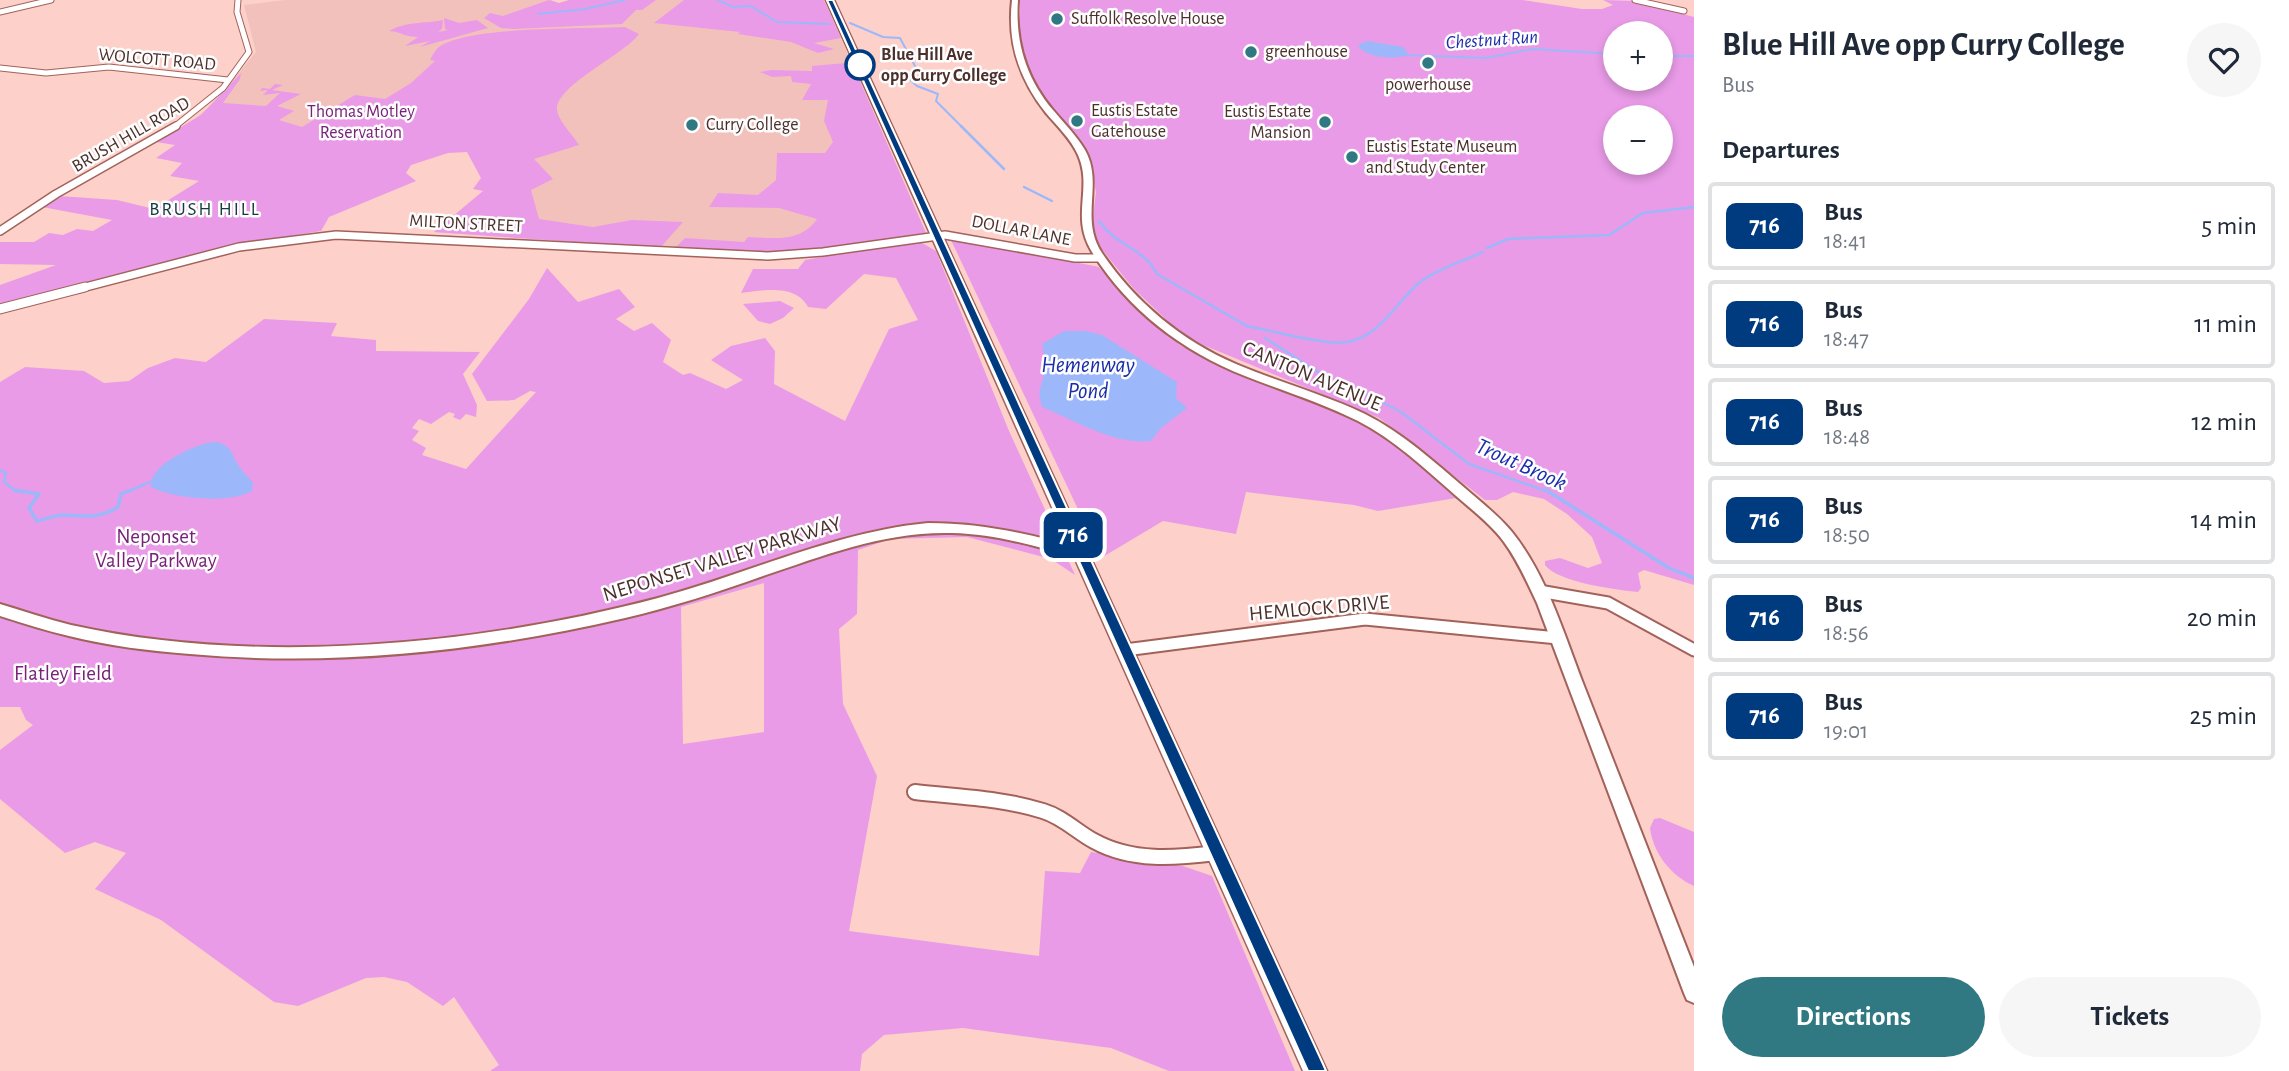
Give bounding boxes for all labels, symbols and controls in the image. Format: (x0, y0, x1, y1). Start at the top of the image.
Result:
place label: Suffolk Resolve House (1071, 10, 1225, 28)
marker: Suffolk Resolve House (1049, 11, 1065, 27)
map controls (1603, 21, 1673, 175)
button: + (1603, 21, 1673, 91)
button: heart (2187, 23, 2261, 97)
water label: Chestnut Run (1445, 27, 1539, 53)
text: Blue Hill Ave opp Curry College (1722, 29, 2125, 62)
place label: greenhouse (1265, 43, 1348, 61)
marker: greenhouse (1243, 44, 1259, 60)
street label: WOLCOTT ROAD (98, 46, 216, 74)
place label: Blue Hill Ave opp Curry College (881, 46, 1006, 85)
marker: Blue Hill Ave opp Curry College (845, 50, 875, 80)
marker: powerhouse (1420, 55, 1436, 71)
text: Bus (1722, 74, 1755, 97)
place label: powerhouse (1385, 76, 1471, 94)
street label: BRUSH HILL ROAD (69, 94, 193, 176)
place label: Eustis Estate Gatehouse (1091, 102, 1178, 141)
park label: Thomas Motley Reservation (307, 103, 415, 142)
place label: Eustis Estate Mansion (1224, 103, 1311, 142)
button: − (1603, 105, 1673, 175)
marker: Eustis Estate Gatehouse (1069, 113, 1085, 129)
marker: Eustis Estate Mansion (1317, 114, 1333, 130)
place label: Curry College (706, 116, 799, 134)
marker: Curry College (684, 117, 700, 133)
text: Departures (1722, 137, 1840, 163)
place label: Eustis Estate Museum and Study Center (1366, 138, 1517, 177)
marker: Eustis Estate Museum and Study Center (1344, 149, 1360, 165)
text: Bus (1824, 199, 1863, 225)
district label: BRUSH HILL (149, 200, 261, 219)
street label: MILTON STREET (409, 212, 523, 236)
street label: DOLLAR LANE (970, 213, 1072, 249)
text: 5 min (2201, 213, 2257, 239)
text: 716 (1749, 214, 1780, 238)
text: 18:41 (1824, 230, 1867, 253)
text: Bus (1824, 297, 1863, 323)
text: 11 min (2194, 311, 2257, 337)
text: 716 (1749, 312, 1780, 336)
text: 18:47 (1824, 328, 1869, 351)
street label: CANTON AVENUE (1239, 337, 1385, 415)
water label: Hemenway Pond (1041, 354, 1135, 403)
text: Bus (1824, 395, 1863, 421)
text: 12 min (2191, 409, 2257, 435)
text: 716 (1749, 410, 1780, 434)
text: 18:48 (1824, 426, 1870, 449)
water label: Trout Brook (1472, 435, 1570, 495)
text: Bus (1824, 493, 1863, 519)
text: 14 min (2191, 507, 2257, 533)
text: 716 (1749, 508, 1780, 532)
line badge: 716 (1033, 512, 1113, 558)
street label: NEPONSET VALLEY PARKWAY (600, 513, 844, 605)
text: 716 (1058, 523, 1088, 547)
text: 18:50 (1824, 524, 1870, 547)
park label: Neponset Valley Parkway (95, 526, 217, 571)
street label: HEMLOCK DRIVE (1248, 591, 1390, 625)
text: Bus (1824, 591, 1863, 617)
text: 20 min (2187, 605, 2257, 631)
text: 716 (1749, 606, 1780, 630)
text: 18:56 (1824, 622, 1869, 645)
park label: Flatley Field (14, 663, 112, 684)
text: Bus (1824, 689, 1863, 715)
text: 25 min (2190, 703, 2257, 729)
text: 716 (1749, 704, 1780, 728)
text: 19:01 (1824, 720, 1868, 743)
button: Directions (1722, 977, 1985, 1057)
button: Tickets (1999, 977, 2261, 1057)

